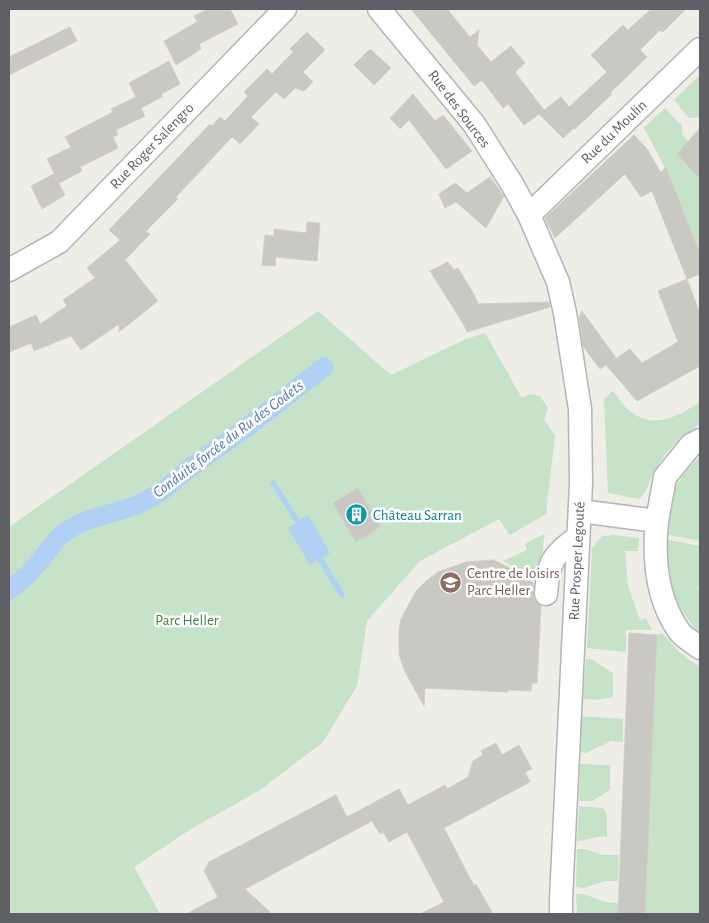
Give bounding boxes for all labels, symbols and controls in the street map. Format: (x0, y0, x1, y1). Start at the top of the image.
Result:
street label: Rue des Sources (425, 68, 493, 150)
street label: Rue du Moulin (578, 97, 650, 167)
street label: Rue Roger Salengro (107, 100, 197, 192)
water label: Conduite forcée du Ru des Godets (150, 377, 306, 501)
street label: Rue Prosper Legouté (566, 501, 588, 621)
building icon: Château Sarran (345, 503, 369, 527)
place label: Château Sarran (373, 508, 462, 523)
place label: Centre de loisirs Parc Heller (467, 566, 560, 598)
school or university icon: Centre de loisirs Parc Heller (439, 570, 463, 594)
park label: Parc Heller (155, 613, 219, 628)

